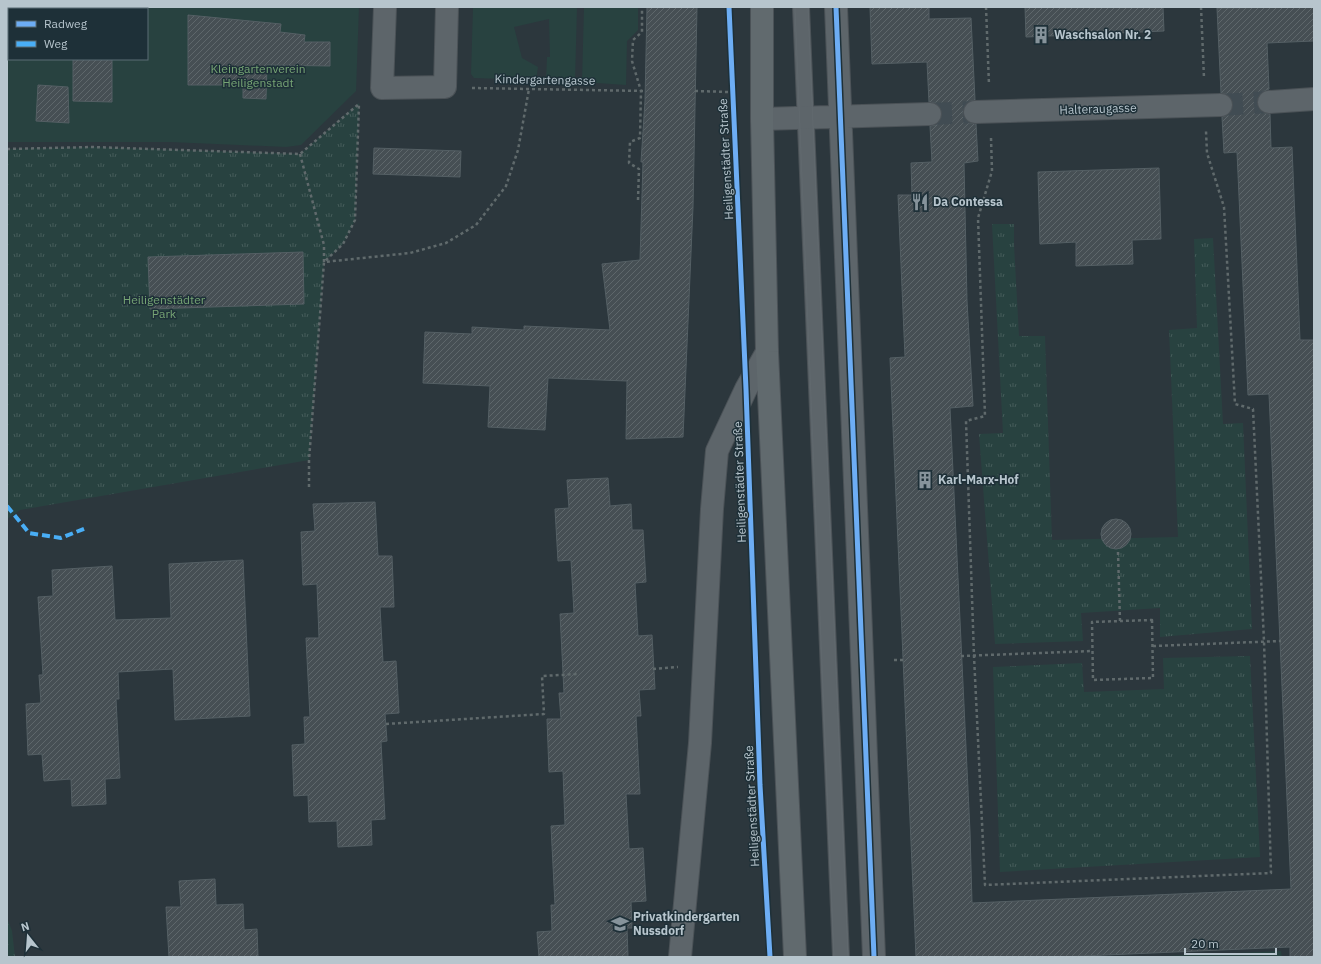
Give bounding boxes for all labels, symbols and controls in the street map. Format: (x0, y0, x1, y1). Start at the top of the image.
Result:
legend (8, 8, 148, 60)
text: Radweg (44, 16, 88, 31)
building icon: Waschsalon Nr. 2 (1031, 25, 1051, 45)
place label: Waschsalon Nr. 2 (1054, 27, 1151, 42)
text: Weg (44, 36, 68, 51)
park label: Kleingartenverein Heiligenstadt (210, 61, 306, 90)
street label: Kindergartengasse (495, 71, 596, 88)
street label: Heiligenstädter Straße (715, 98, 736, 220)
street label: Halteraugasse (1059, 100, 1137, 117)
restaurant icon: Da Contessa (910, 192, 930, 212)
place label: Da Contessa (933, 194, 1003, 209)
park label: Heiligenstädter Park (123, 292, 206, 321)
street label: Heiligenstädter Straße (730, 421, 749, 543)
building icon: Karl-Marx-Hof (915, 470, 935, 490)
place label: Karl-Marx-Hof (938, 472, 1019, 487)
street label: Heiligenstädter Straße (741, 745, 762, 867)
place label: Privatkindergarten Nussdorf (633, 909, 740, 938)
school or university icon: Privatkindergarten Nussdorf (610, 914, 630, 934)
north arrow (8, 916, 48, 956)
text: N (19, 919, 31, 934)
scale bar (1185, 930, 1276, 956)
text: 20 m (1191, 936, 1219, 951)

